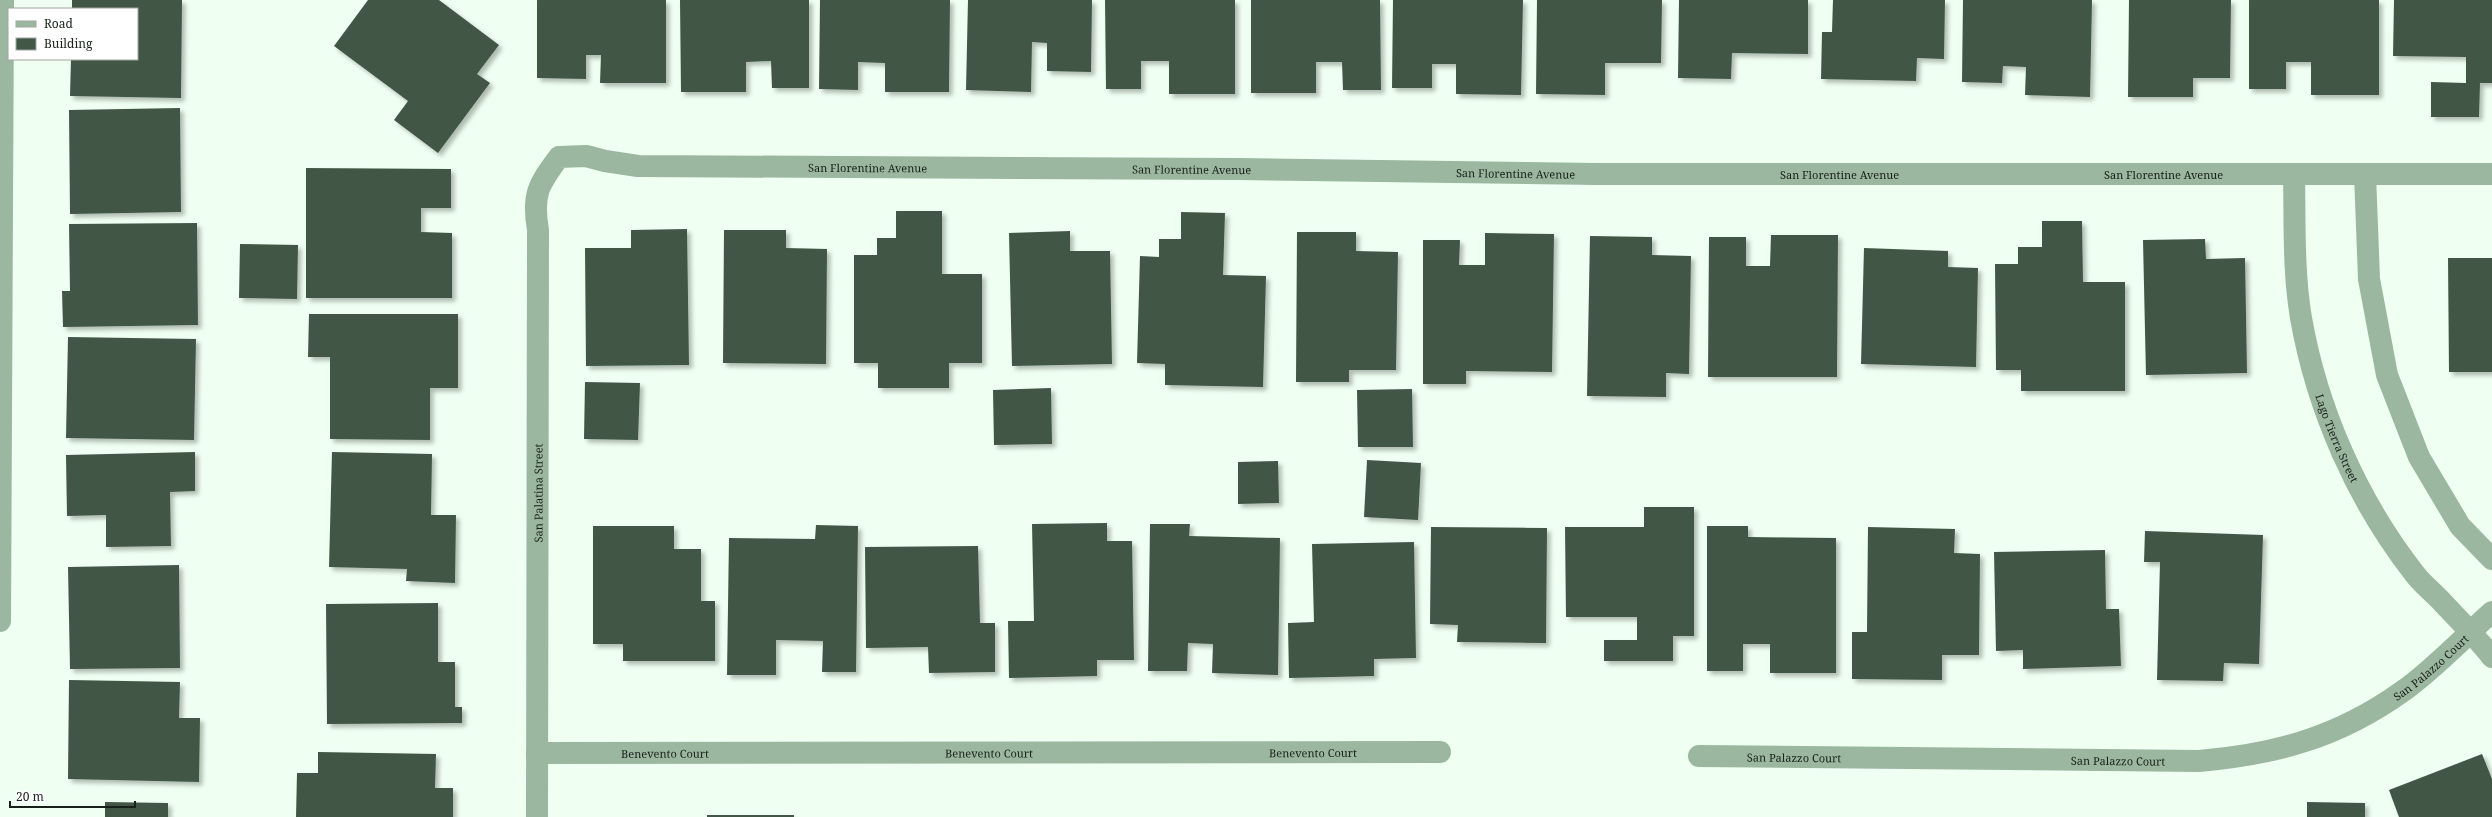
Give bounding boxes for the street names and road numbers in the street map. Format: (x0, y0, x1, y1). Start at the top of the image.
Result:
street label: San Florentine Avenue (808, 159, 927, 175)
street label: San Florentine Avenue (1132, 161, 1251, 177)
street label: San Florentine Avenue (1456, 165, 1575, 181)
street label: San Florentine Avenue (1780, 167, 1899, 182)
street label: San Florentine Avenue (2104, 167, 2223, 182)
street label: Lago Tierra Street (2313, 392, 2363, 485)
street label: San Palatina Street (530, 443, 545, 542)
street label: San Palazzo Court (2390, 631, 2471, 703)
street label: Benevento Court (621, 745, 709, 760)
street label: Benevento Court (945, 745, 1033, 760)
street label: Benevento Court (1269, 745, 1357, 760)
street label: San Palazzo Court (1747, 749, 1841, 765)
street label: San Palazzo Court (2071, 752, 2165, 768)

